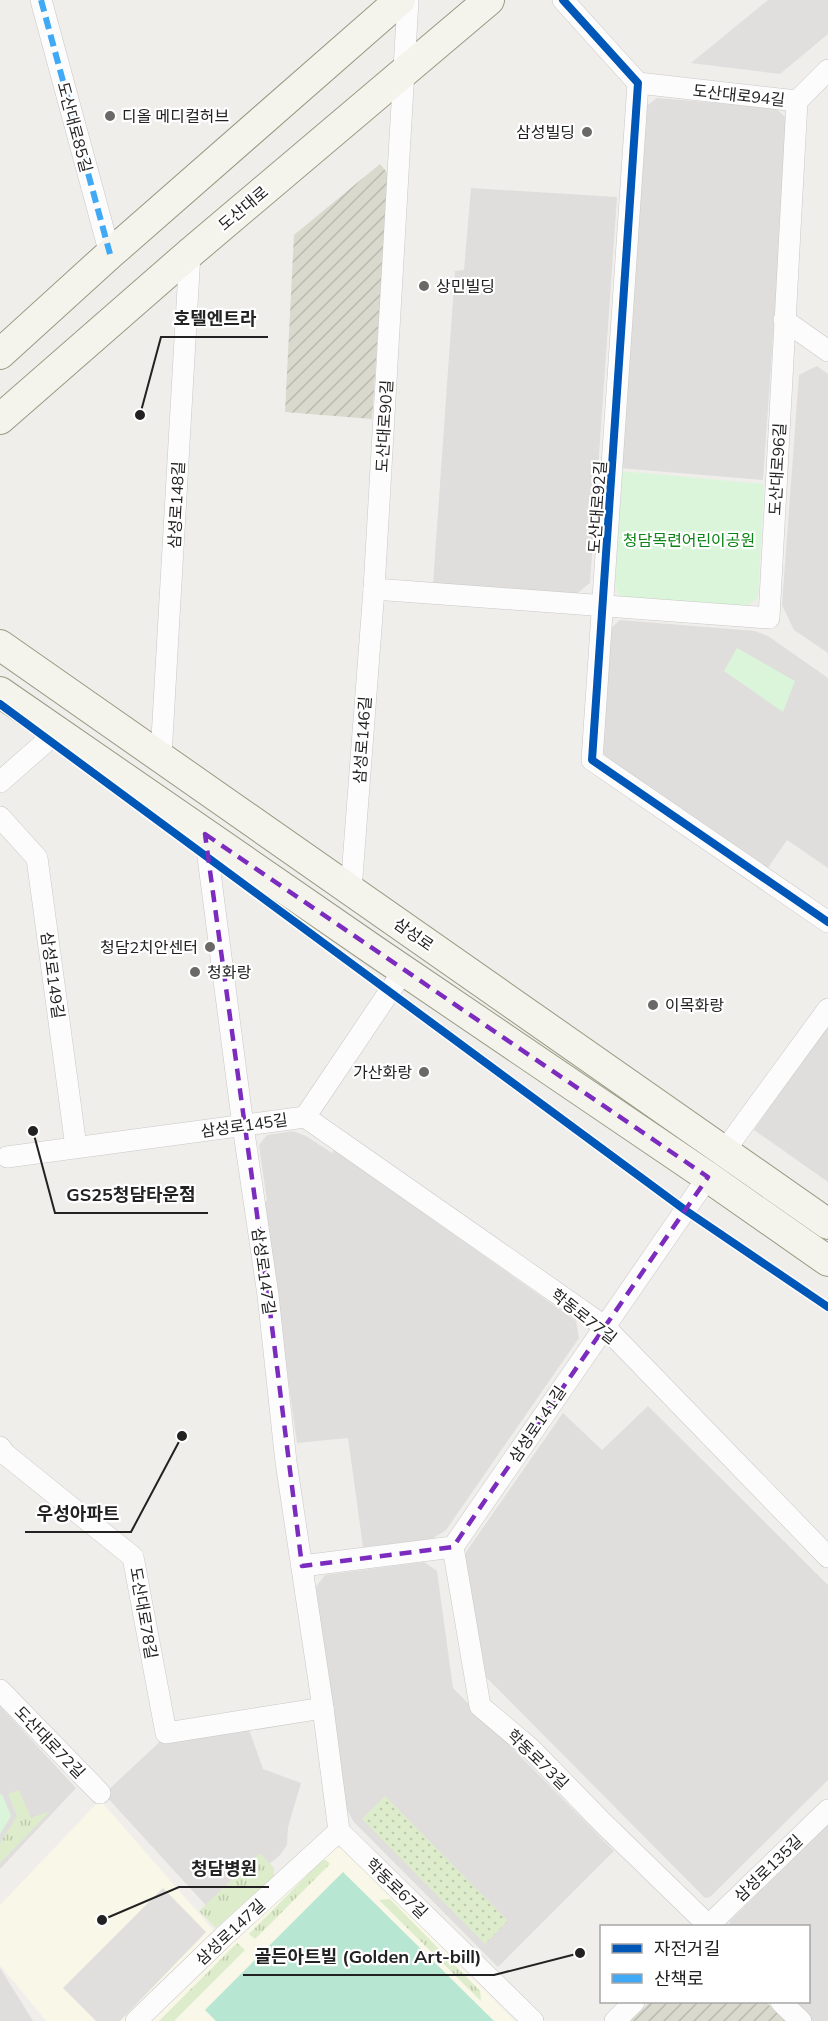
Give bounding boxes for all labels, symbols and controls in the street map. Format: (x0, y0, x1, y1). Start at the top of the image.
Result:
street label: 도산대로85길 (53, 80, 97, 174)
street label: 도산대로94길 (692, 80, 786, 110)
place label: 디올 메디컬허브 (122, 106, 229, 126)
marker: 디올 메디컬허브 (103, 109, 117, 123)
place label: 삼성빌딩 (516, 122, 575, 142)
marker: 삼성빌딩 (580, 125, 594, 139)
street label: 도산대로 (214, 181, 272, 235)
place label: 상민빌딩 (436, 276, 495, 296)
marker: 상민빌딩 (417, 279, 431, 293)
callout: 호텔엔트라 (161, 301, 268, 337)
text: 호텔엔트라 (174, 307, 257, 330)
street label: 도산대로90길 (372, 379, 396, 473)
street label: 도산대로96길 (765, 422, 789, 516)
street label: 도산대로92길 (584, 460, 610, 554)
street label: 삼성로148길 (164, 461, 188, 549)
park label: 청담목련어린이공원 (623, 530, 755, 550)
street label: 삼성로146길 (349, 696, 375, 784)
street label: 삼성로 (390, 913, 438, 955)
street label: 삼성로149길 (37, 930, 69, 1020)
place label: 청담2치안센터 (100, 937, 198, 957)
marker: 청담2치안센터 (203, 940, 217, 954)
place label: 청화랑 (207, 962, 251, 982)
marker: 청화랑 (188, 965, 202, 979)
place label: 이목화랑 (665, 995, 724, 1015)
marker: 이목화랑 (646, 998, 660, 1012)
place label: 가산화랑 (353, 1062, 412, 1082)
marker: 가산화랑 (417, 1065, 431, 1079)
street label: 삼성로145길 (199, 1109, 289, 1141)
callout: GS25청담타운점 (55, 1177, 208, 1213)
text: GS25청담타운점 (66, 1183, 196, 1206)
street label: 삼성로147길 (248, 1226, 280, 1316)
street label: 학동로77길 (547, 1284, 621, 1348)
street label: 삼성로141길 (504, 1382, 570, 1466)
callout: 우성아파트 (25, 1496, 131, 1532)
text: 우성아파트 (37, 1502, 119, 1525)
street label: 도산대로78길 (126, 1566, 162, 1660)
street label: 도산대로72길 (11, 1702, 89, 1782)
street label: 학동로73길 (503, 1725, 573, 1793)
street label: 삼성로135길 (730, 1830, 806, 1906)
callout: 청담병원 (179, 1851, 269, 1887)
street label: 학동로67길 (362, 1854, 432, 1922)
text: 청담병원 (191, 1857, 257, 1880)
street label: 삼성로147길 (191, 1895, 269, 1969)
legend (600, 1925, 810, 2003)
text: 자전거길 (654, 1937, 720, 1960)
callout: 골든아트빌 (Golden Art-bill) (243, 1939, 494, 1975)
text: 골든아트빌 (Golden Art-bill) (255, 1945, 481, 1968)
text: 산책로 (654, 1967, 704, 1990)

